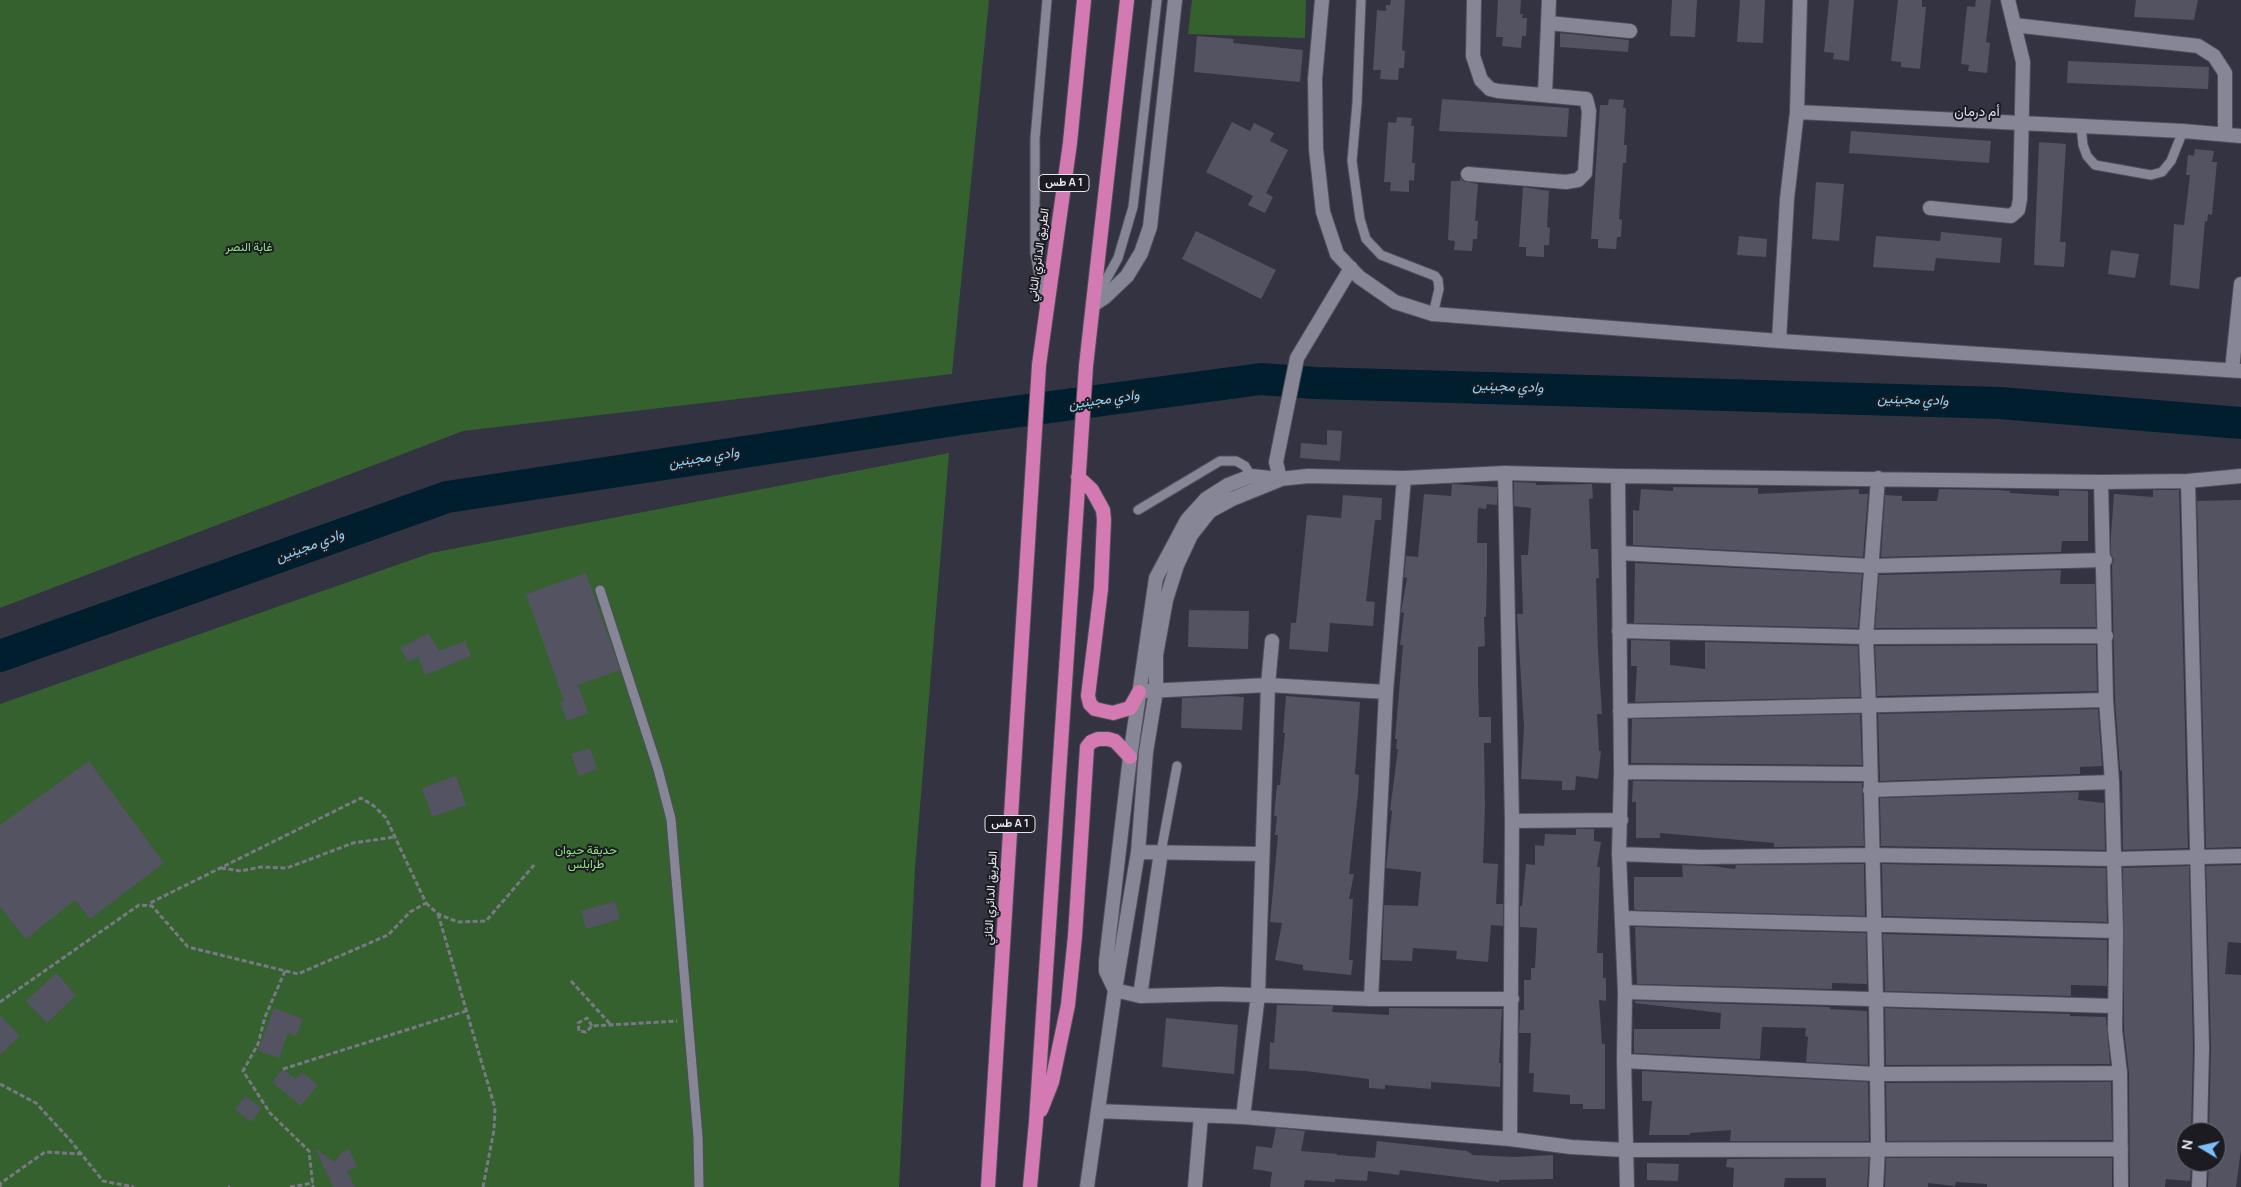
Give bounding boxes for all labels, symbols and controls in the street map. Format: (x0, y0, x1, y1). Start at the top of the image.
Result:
district label: أم درمان (1954, 104, 2000, 120)
road number: طس A 1 (1039, 174, 1089, 192)
street label: الطريق الدائري الثاني (1025, 207, 1053, 303)
park label: غابة النصر (226, 241, 272, 255)
water label: وادي مجينين (1472, 377, 1544, 397)
water label: وادي مجينين (1068, 387, 1140, 413)
water label: وادي مجينين (1877, 390, 1949, 410)
water label: وادي مجينين (667, 444, 741, 472)
water label: وادي مجينين (274, 526, 346, 566)
road number: طس A 1 (985, 816, 1035, 832)
park label: حديقة حيوان طرابلس (555, 844, 617, 872)
street label: الطريق الدائري الثاني (981, 851, 1001, 945)
north arrow (2176, 1122, 2226, 1172)
text: N (2177, 1138, 2197, 1151)

